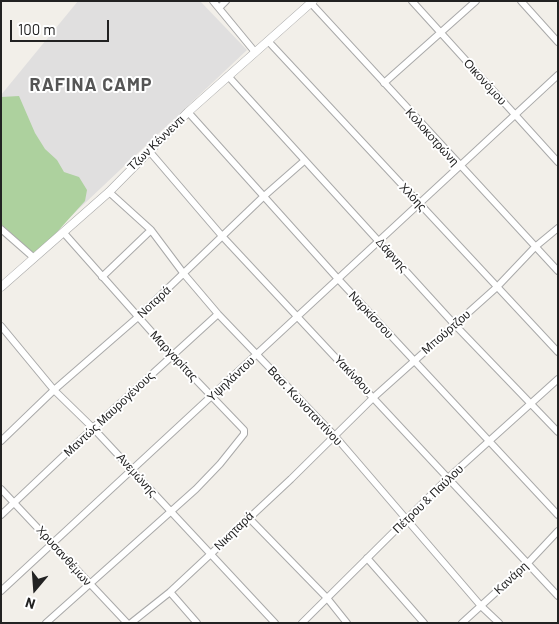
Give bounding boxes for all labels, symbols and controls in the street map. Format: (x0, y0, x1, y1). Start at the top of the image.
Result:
scale bar (12, 10, 111, 42)
text: 100 m (18, 20, 56, 38)
street label: Οικονόμου (461, 56, 509, 108)
district label: RAFINA CAMP (28, 74, 154, 96)
street label: Κολοκοτρώνη (402, 105, 462, 169)
street label: Τζων Κέννεντι (124, 112, 188, 174)
street label: Χλόης (396, 180, 430, 214)
street label: Δάφνης (373, 235, 411, 275)
street label: Νοταρά (134, 283, 174, 321)
street label: Ναρκίσσου (346, 288, 396, 342)
street label: Μπούρτζου (419, 307, 473, 357)
street label: Μαργαρίτας (147, 328, 201, 384)
street label: Υακίνθου (331, 352, 375, 398)
street label: Υψηλάντου (204, 353, 258, 405)
street label: Βασ. Κωνσταντίνου (265, 363, 345, 449)
street label: Μαντώς Μαυρογένους (61, 368, 157, 460)
street label: Ανεμώνης (114, 450, 160, 500)
street label: Πέτρου & Παύλου (390, 462, 466, 536)
street label: Νικηταρά (211, 509, 257, 553)
street label: Χρυσανθέμων (33, 523, 95, 589)
street label: Κανάρη (491, 559, 531, 597)
north arrow (10, 564, 60, 614)
text: N (23, 594, 37, 613)

